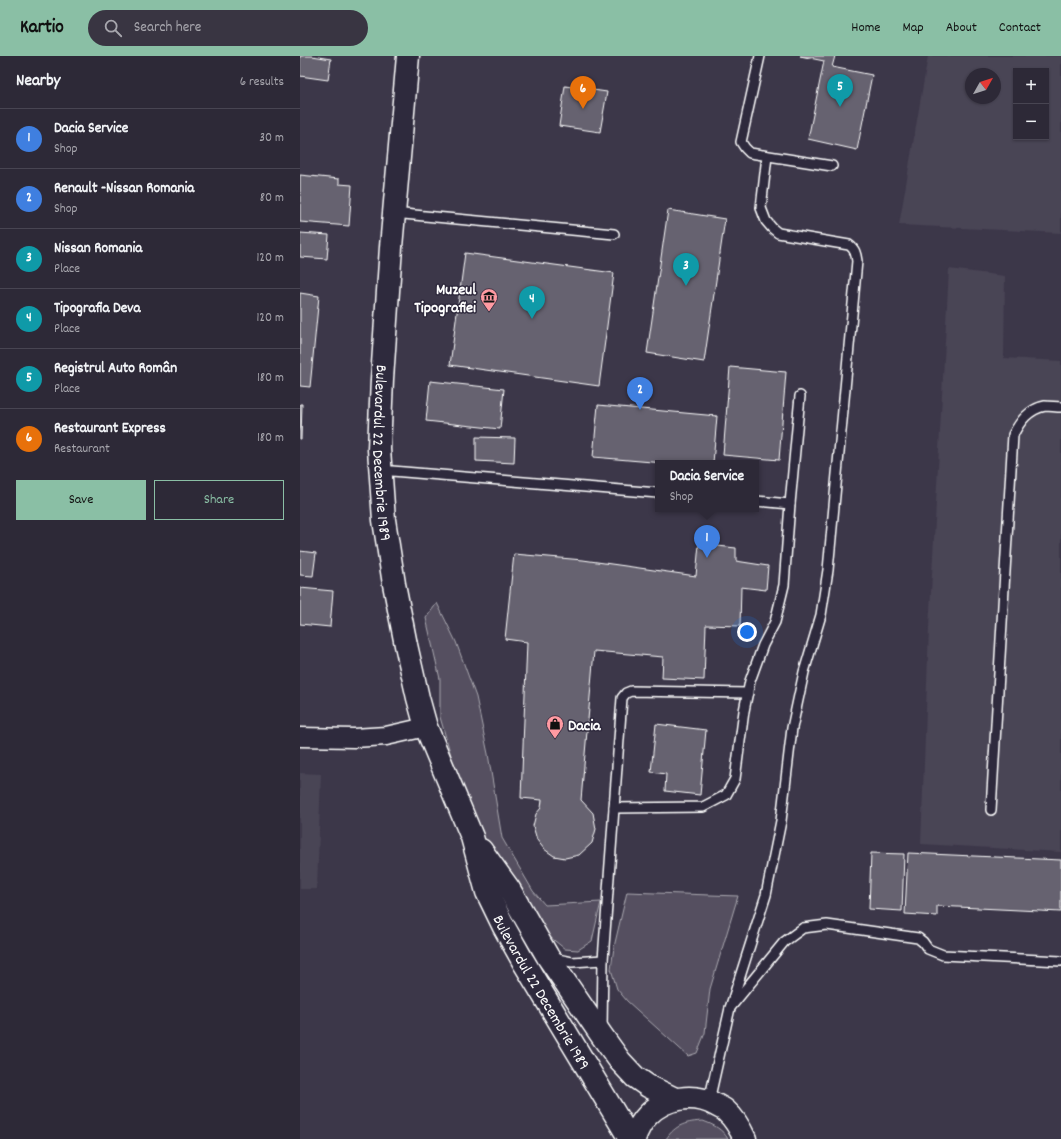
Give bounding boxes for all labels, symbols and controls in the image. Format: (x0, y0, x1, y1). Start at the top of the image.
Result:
search box (88, 10, 368, 46)
text: Kartio (20, 15, 64, 42)
icon: search (102, 17, 124, 39)
text: Search here (134, 17, 201, 39)
text: Home (851, 18, 880, 38)
text: Map (902, 18, 924, 38)
text: About (946, 18, 977, 38)
text: Contact (999, 18, 1041, 38)
north arrow (965, 68, 1001, 104)
map controls (1013, 68, 1049, 140)
button: + (1013, 68, 1049, 104)
text: Nearby (16, 70, 60, 94)
text: 6 results (240, 73, 284, 92)
pin: 5 (827, 74, 853, 107)
pin: 6 (570, 76, 596, 109)
button: − (1013, 104, 1049, 140)
text: Dacia Service (54, 118, 128, 140)
text: 1 (28, 129, 30, 148)
text: 30 m (259, 129, 284, 148)
text: Shop (54, 140, 77, 159)
text: Renault -Nissan Romania (54, 178, 194, 200)
text: 2 (26, 189, 32, 208)
text: 80 m (260, 189, 284, 208)
text: Shop (54, 200, 77, 219)
text: Nissan Romania (54, 238, 142, 260)
text: 3 (26, 249, 32, 268)
text: 120 m (256, 249, 284, 268)
pin: 3 (673, 253, 699, 286)
text: Place (54, 260, 80, 279)
place label: Muzeul Tipografiei (414, 279, 476, 320)
pin: 4 (519, 286, 545, 319)
museum icon: Muzeul Tipografiei (479, 287, 499, 312)
text: Tipografia Deva (54, 298, 141, 320)
text: 4 (26, 309, 32, 328)
text: 120 m (256, 309, 284, 328)
text: Place (54, 320, 80, 339)
text: Registrul Auto Român (54, 358, 177, 380)
street label: Bulevardul 22 Decembrie 1989 (365, 364, 396, 543)
text: 5 (26, 369, 32, 388)
text: 180 m (257, 369, 284, 388)
pin: 2 (627, 377, 653, 410)
text: Place (54, 380, 80, 399)
text: Restaurant Express (54, 418, 166, 440)
text: 6 (26, 429, 32, 448)
text: 180 m (257, 429, 284, 448)
text: Restaurant (54, 440, 110, 459)
popup (655, 460, 759, 512)
text: Dacia Service (670, 466, 744, 488)
button: Save (16, 480, 146, 520)
button: Share (154, 480, 284, 520)
text: Shop (670, 488, 693, 507)
pin: 1 (694, 525, 720, 558)
your location (737, 622, 757, 642)
shop icon: Dacia (545, 714, 565, 739)
place label: Dacia (568, 715, 602, 738)
street label: Bulevardul 22 Decembrie 1989 (486, 912, 595, 1075)

